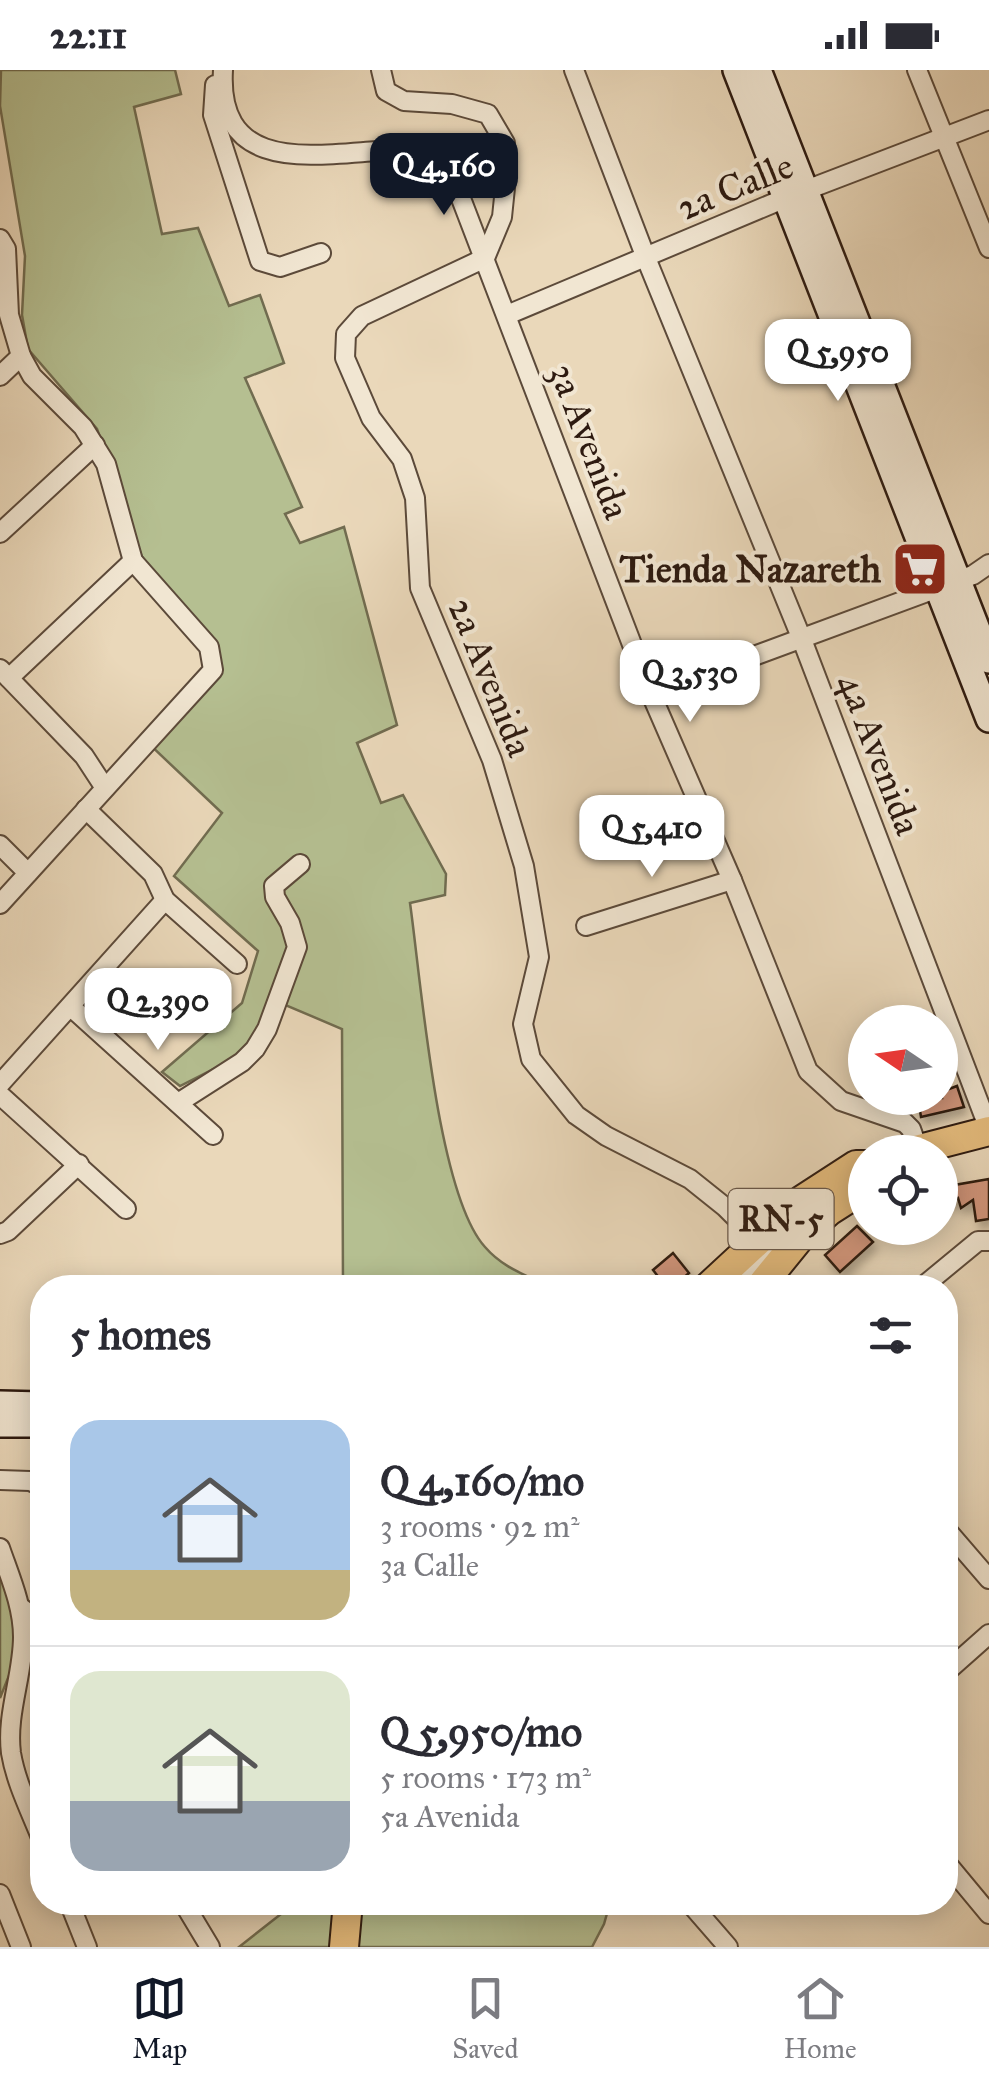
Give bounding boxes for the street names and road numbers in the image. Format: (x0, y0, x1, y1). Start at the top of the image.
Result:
street label: 2a Calle (670, 142, 800, 230)
street label: 3a Avenida (539, 357, 641, 526)
street label: 2a Avenida (438, 591, 544, 764)
street label: 4a Avenida (828, 667, 932, 842)
road number: RN-5 (728, 1189, 834, 1249)

